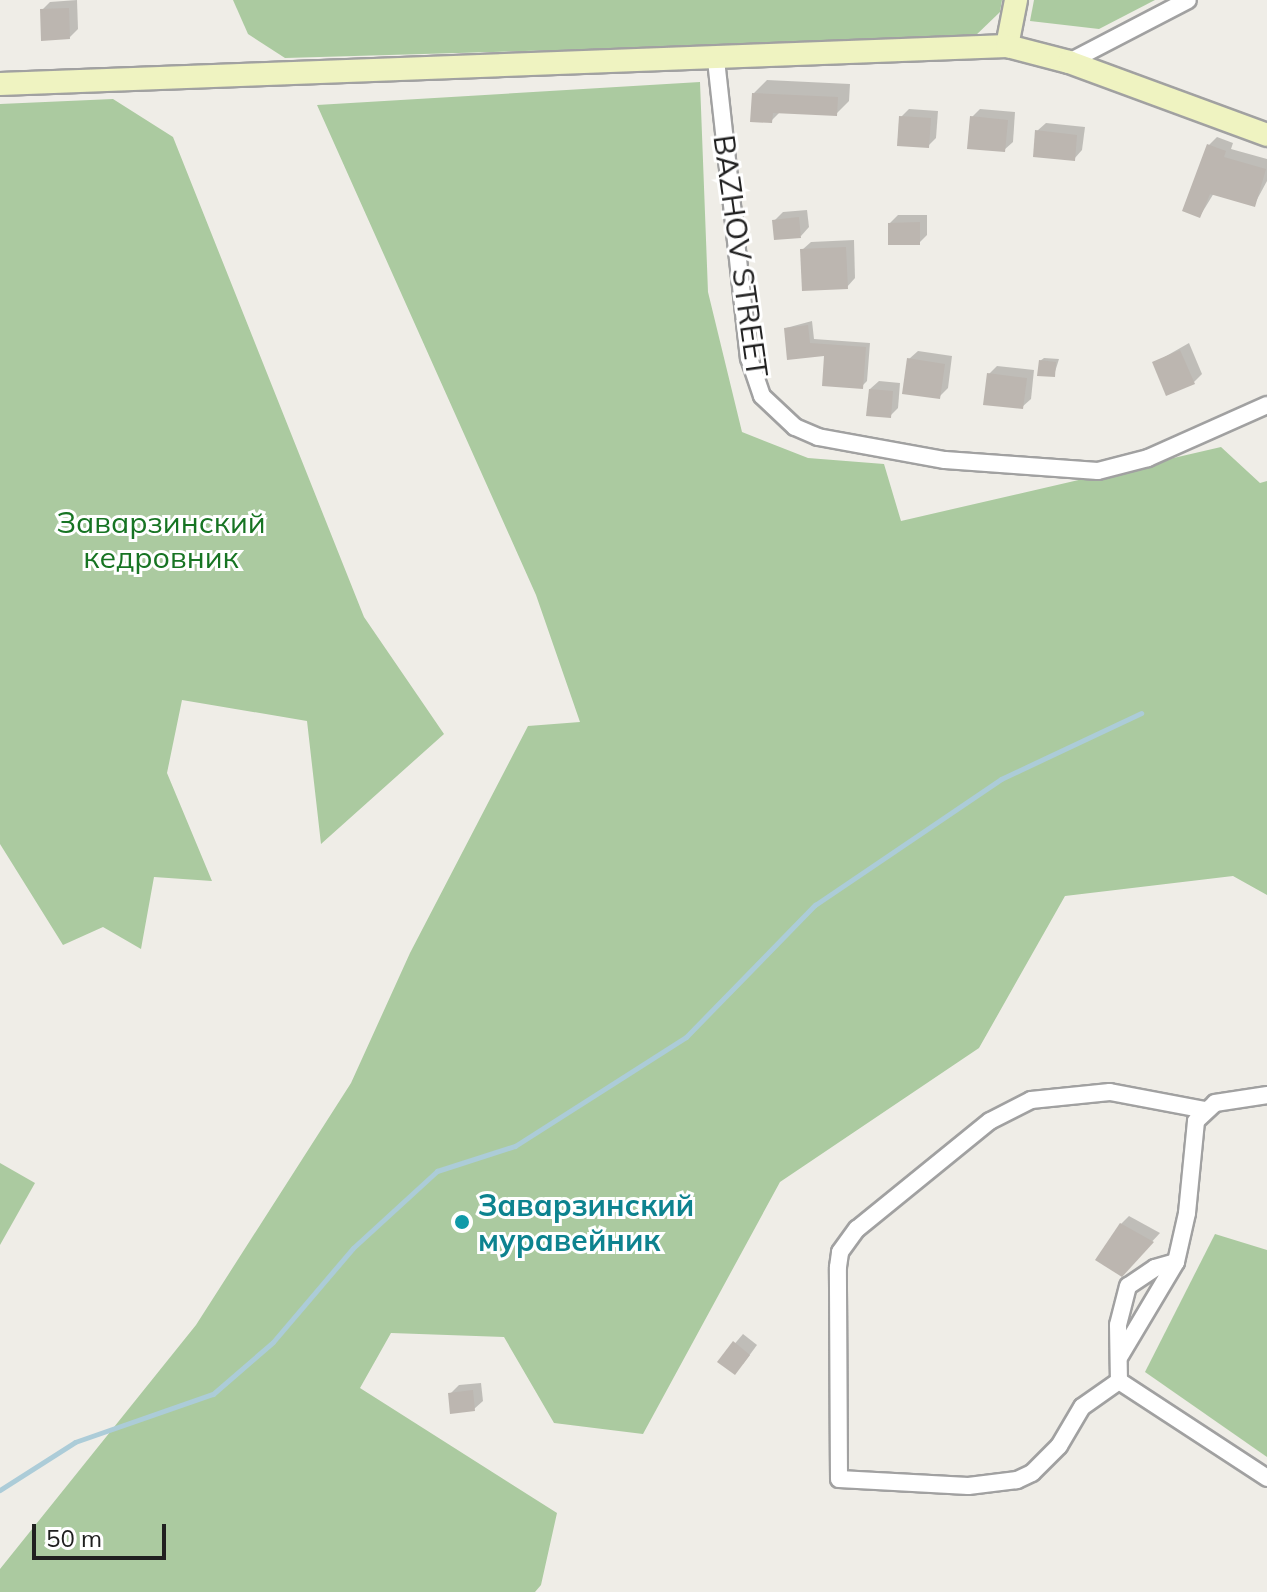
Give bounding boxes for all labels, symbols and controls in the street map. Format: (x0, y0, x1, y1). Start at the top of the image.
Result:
street label: BAZHOV STREET (706, 133, 776, 379)
park label: Заварзинский кедровник (56, 504, 266, 574)
place label: Заварзинский муравейник (478, 1187, 694, 1258)
marker: Заварзинский муравейник (453, 1213, 471, 1231)
scale bar (36, 1508, 170, 1558)
text: 50 m (46, 1523, 102, 1553)

